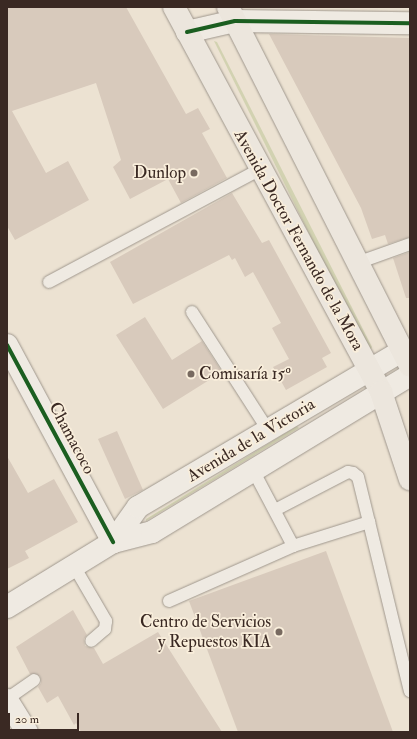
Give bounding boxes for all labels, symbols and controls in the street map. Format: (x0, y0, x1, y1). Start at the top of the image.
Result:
street label: Avenida Doctor Fernando de la Mora (230, 126, 368, 354)
place label: Dunlop (134, 163, 186, 183)
marker: Dunlop (189, 168, 199, 178)
place label: Comisaría 15º (199, 364, 291, 384)
marker: Comisaría 15º (186, 369, 196, 379)
street label: Avenida de la Victoria (183, 394, 319, 486)
street label: Chamacoco (45, 399, 99, 477)
place label: Centro de Servicios y Repuestos KIA (140, 612, 271, 652)
marker: Centro de Servicios y Repuestos KIA (274, 627, 284, 637)
scale bar (10, 705, 81, 731)
text: 20 m (15, 712, 39, 727)

